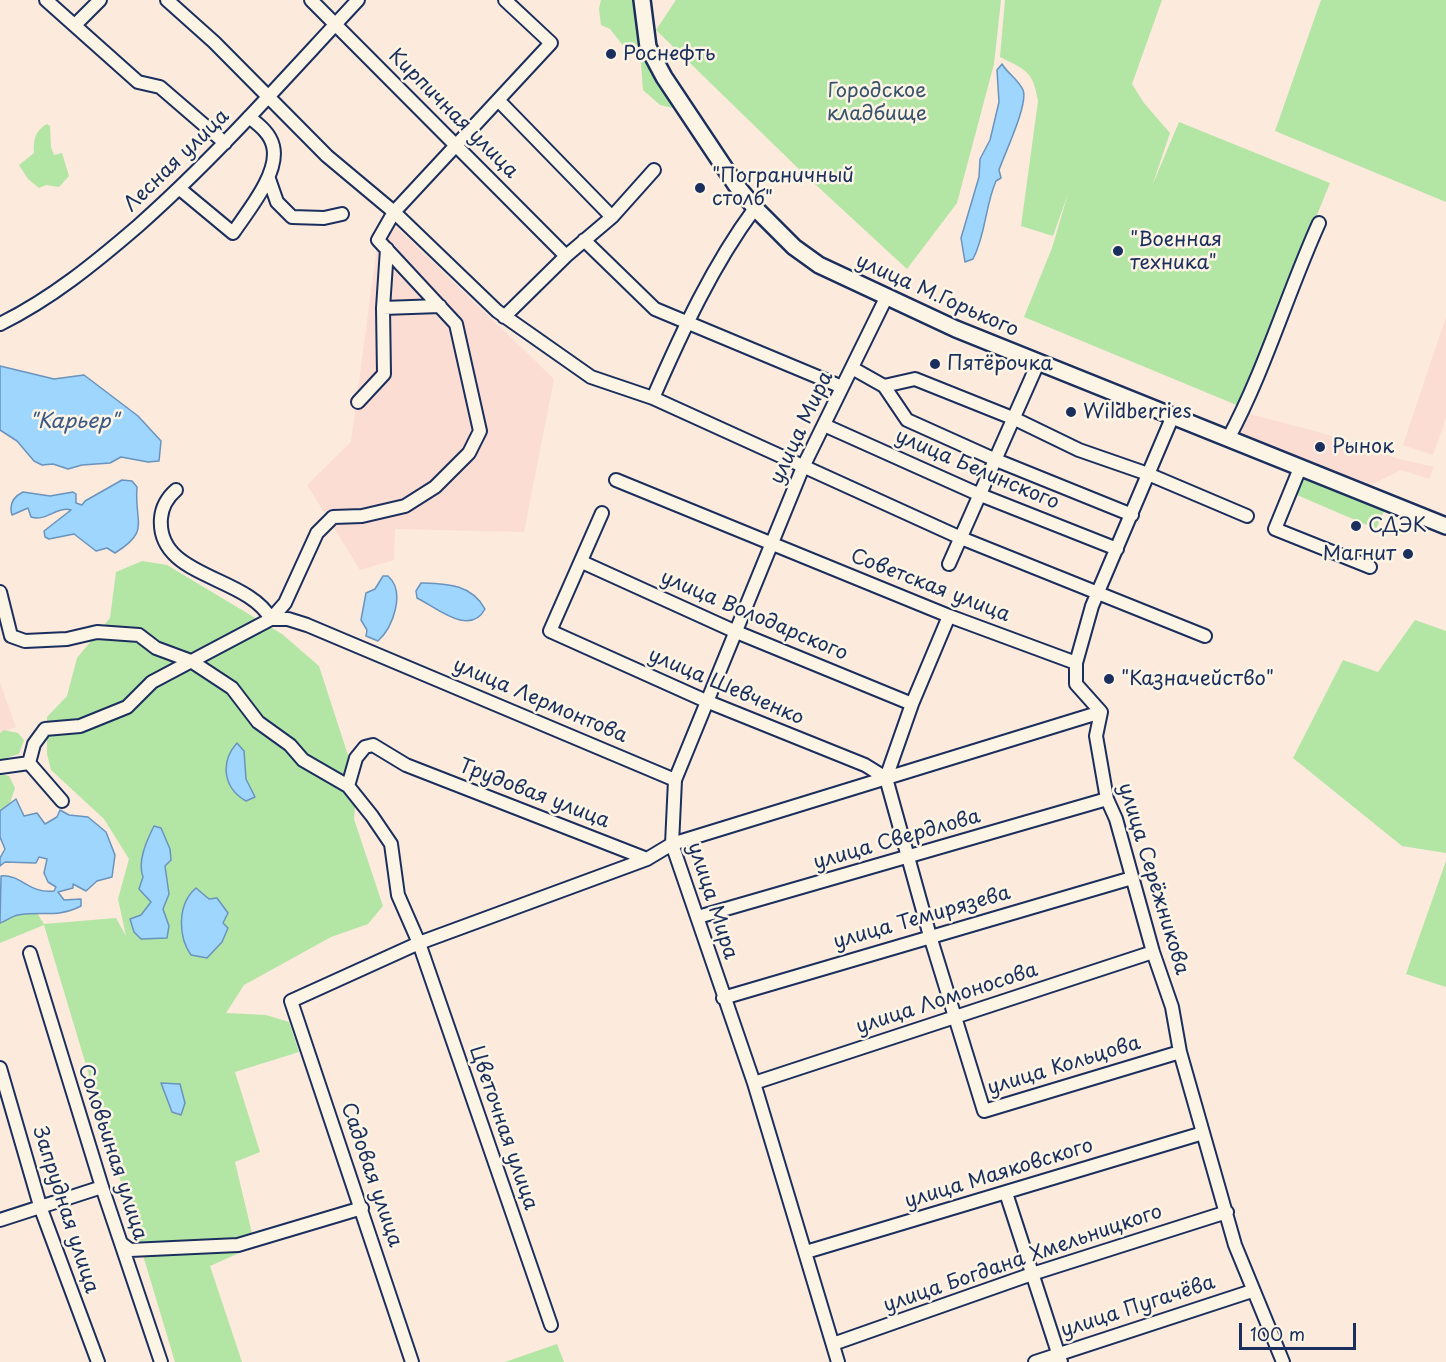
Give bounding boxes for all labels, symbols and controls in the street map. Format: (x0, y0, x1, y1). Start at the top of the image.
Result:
place label: Роснефть (623, 42, 715, 66)
street label: Кирпичная улица (383, 44, 523, 184)
marker: Роснефть (604, 47, 618, 61)
park label: Городское кладбище (827, 79, 927, 126)
street label: Лесная улица (119, 105, 235, 217)
place label: "Пограничный столб" (712, 164, 854, 211)
marker: "Пограничный столб" (693, 181, 707, 195)
place label: "Военная техника" (1130, 228, 1222, 275)
marker: "Военная техника" (1111, 244, 1125, 258)
street label: улица М.Горького (852, 249, 1022, 343)
place label: Пятёрочка (947, 352, 1053, 376)
marker: Пятёрочка (928, 357, 942, 371)
street label: улица Мира (765, 368, 839, 488)
place label: Wildberries (1083, 400, 1192, 424)
marker: Wildberries (1064, 405, 1078, 419)
water label: "Карьер" (29, 409, 119, 435)
street label: улица Белинского (891, 425, 1063, 515)
place label: Рынок (1332, 435, 1394, 459)
marker: Рынок (1313, 440, 1327, 454)
place label: СДЭК (1368, 514, 1427, 538)
marker: СДЭК (1349, 519, 1363, 533)
place label: Магнит (1323, 542, 1396, 566)
street label: Советская улица (847, 545, 1013, 627)
marker: Магнит (1401, 547, 1415, 561)
street label: улица Володарского (657, 566, 851, 666)
street label: улица Шевченко (644, 643, 808, 731)
street label: улица Лермонтова (449, 653, 631, 749)
place label: "Казначейство" (1121, 667, 1274, 691)
marker: "Казначейство" (1102, 672, 1116, 686)
street label: Трудовая улица (455, 754, 613, 834)
street label: улица Серёжникова (1112, 780, 1194, 978)
street label: улица Свердлова (811, 805, 983, 875)
street label: улица Мира (682, 839, 742, 963)
street label: улица Темирязева (831, 881, 1013, 955)
street label: улица Ломоносова (853, 958, 1041, 1040)
street label: улица Кольцова (985, 1031, 1143, 1101)
street label: Цветочная улица (464, 1043, 542, 1213)
street label: Соловьиная улица (72, 1061, 152, 1243)
street label: Садовая улица (335, 1100, 407, 1250)
street label: Запрудная улица (27, 1124, 103, 1296)
street label: улица Маяковского (902, 1134, 1096, 1214)
street label: улица Богдана Хмельницкого (880, 1200, 1166, 1318)
street label: улица Пугачёва (1058, 1271, 1218, 1343)
scale bar (1242, 1311, 1359, 1349)
text: 100 m (1250, 1320, 1305, 1347)

